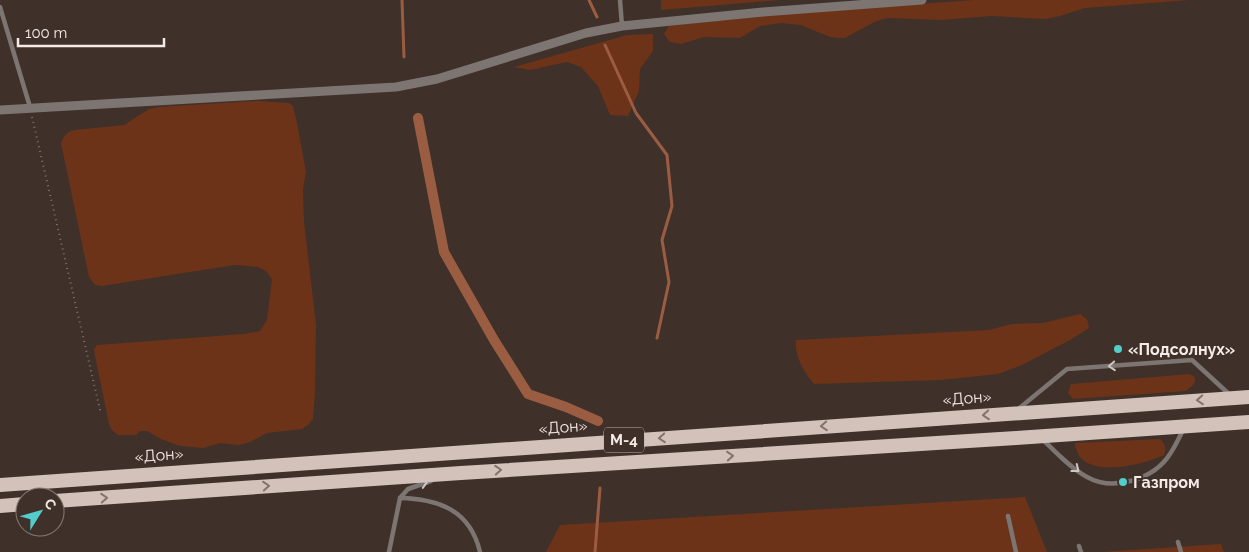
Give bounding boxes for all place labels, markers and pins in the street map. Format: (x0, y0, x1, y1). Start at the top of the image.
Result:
place label: «Подсолнух» (1128, 340, 1235, 359)
marker: «Подсолнух» (1112, 343, 1124, 355)
place label: Газпром (1133, 473, 1200, 492)
marker: Газпром (1117, 476, 1129, 488)

